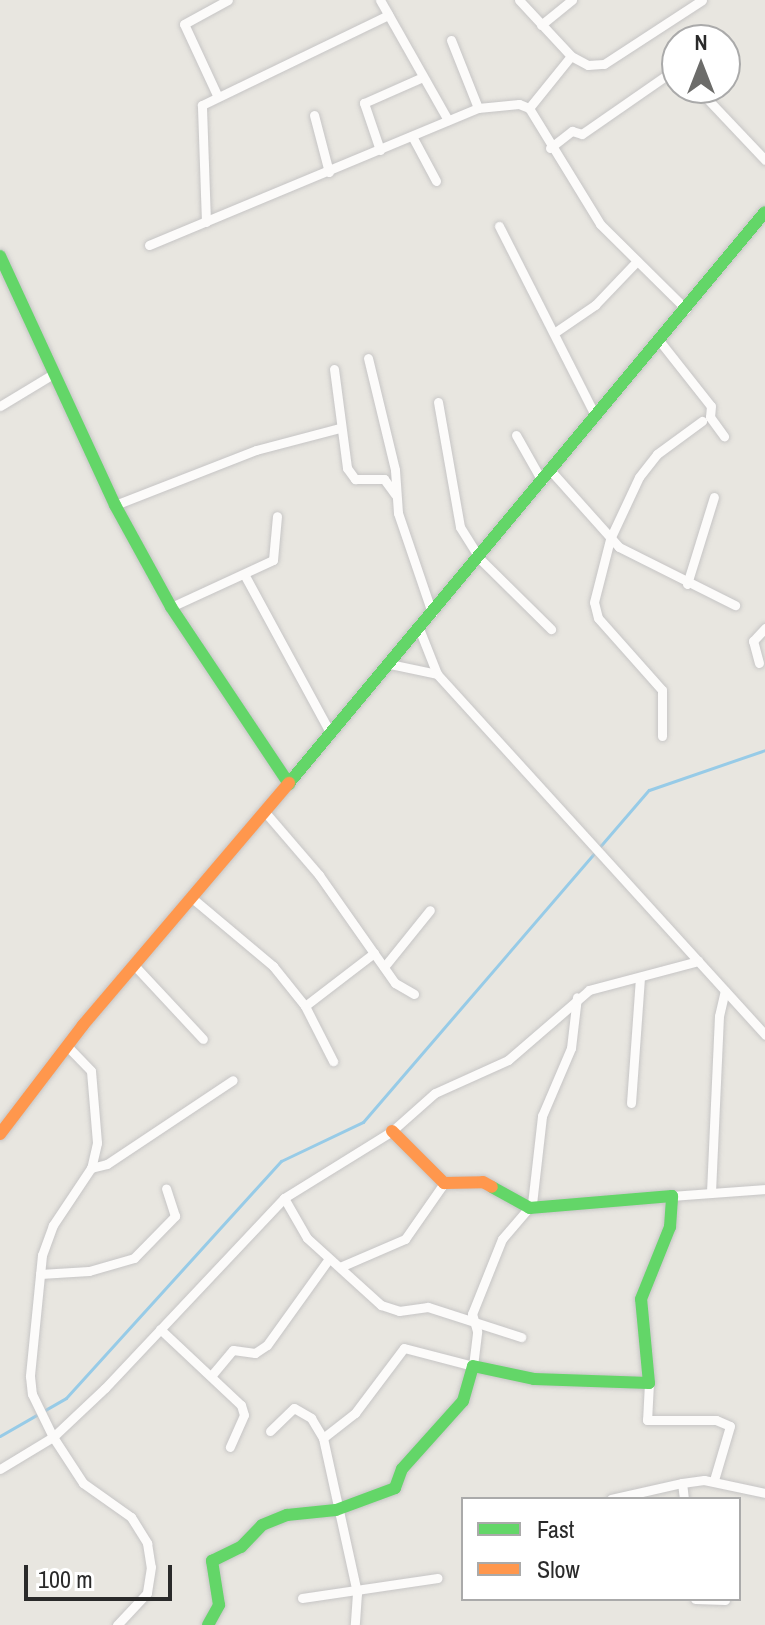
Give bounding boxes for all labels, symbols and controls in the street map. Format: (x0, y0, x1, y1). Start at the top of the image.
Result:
north arrow (661, 24, 741, 104)
text: N (694, 27, 708, 57)
legend (461, 1497, 741, 1601)
text: Fast (537, 1513, 574, 1545)
scale bar (28, 1549, 176, 1599)
text: Slow (537, 1553, 580, 1585)
text: 100 m (38, 1563, 93, 1595)

